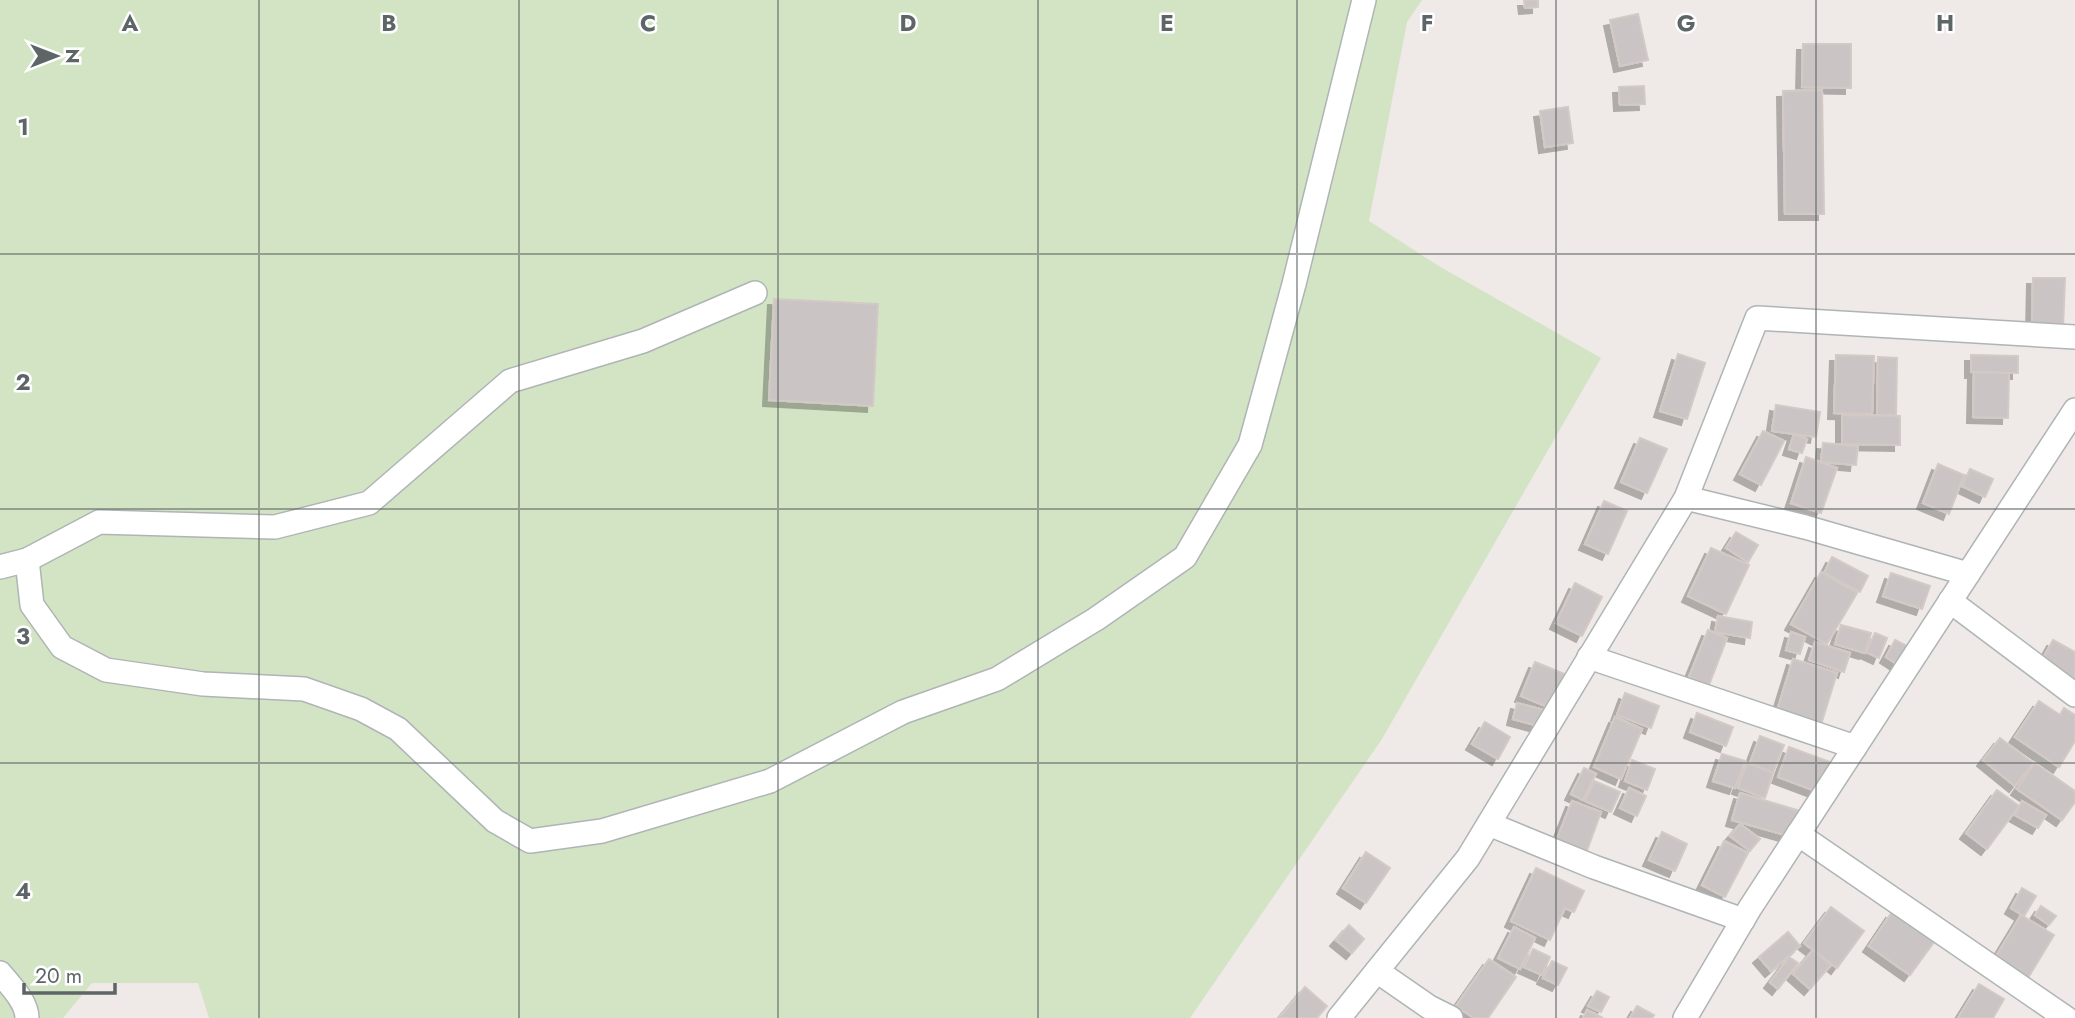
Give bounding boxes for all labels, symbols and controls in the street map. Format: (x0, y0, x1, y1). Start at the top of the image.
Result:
text: A (121, 6, 139, 40)
text: B (381, 6, 397, 40)
text: C (640, 6, 656, 40)
text: D (900, 6, 917, 40)
text: E (1160, 6, 1174, 40)
text: F (1421, 6, 1433, 40)
text: G (1677, 6, 1695, 40)
text: H (1936, 6, 1954, 40)
north arrow (21, 21, 91, 91)
text: N (59, 48, 86, 64)
text: 1 (17, 110, 29, 144)
text: 2 (15, 365, 31, 399)
text: 3 (16, 619, 30, 653)
text: 4 (15, 874, 31, 908)
scale bar (24, 951, 116, 995)
text: 20 m (35, 961, 82, 991)

